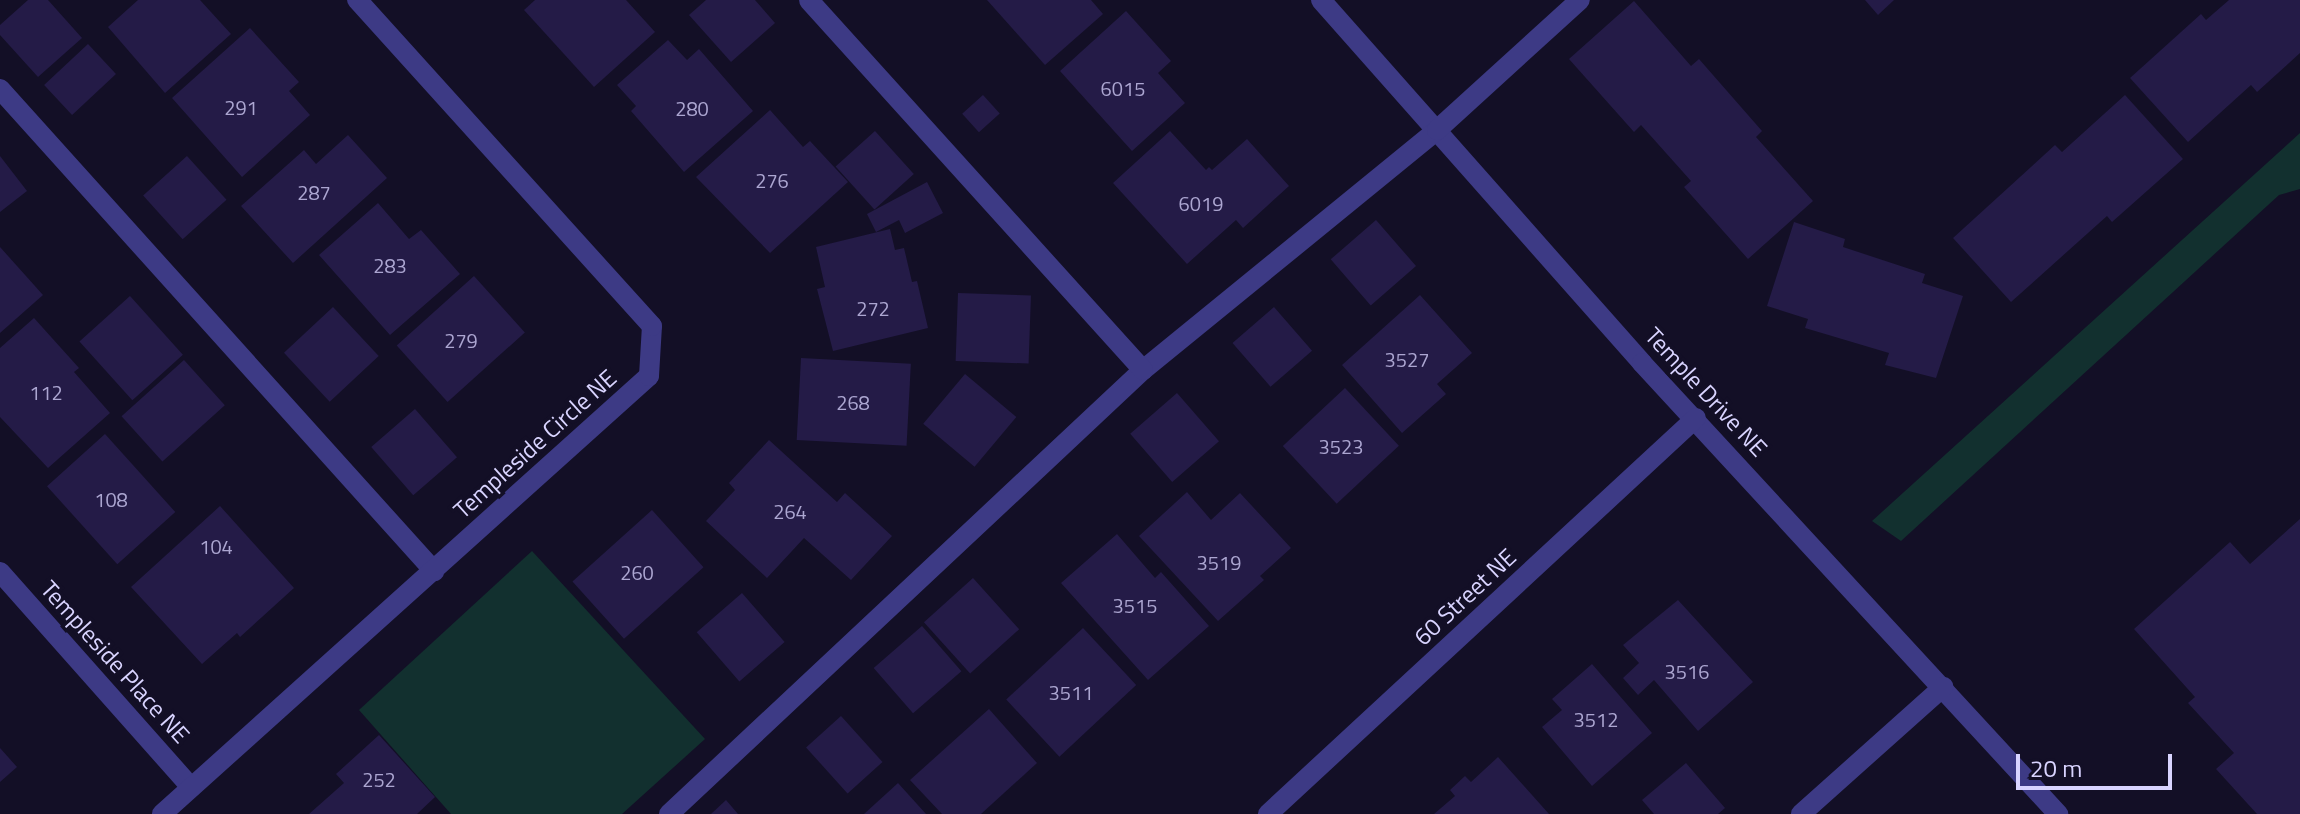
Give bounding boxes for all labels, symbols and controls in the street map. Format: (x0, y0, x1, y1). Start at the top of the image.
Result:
house number: 6015 (1101, 76, 1145, 100)
house number: 291 (224, 95, 258, 119)
house number: 280 (675, 96, 709, 120)
house number: 276 (755, 168, 789, 192)
house number: 287 (297, 180, 331, 204)
house number: 6019 (1179, 191, 1223, 215)
house number: 283 (373, 253, 407, 277)
house number: 272 (856, 296, 890, 320)
street label: Temple Drive NE (1639, 322, 1773, 462)
house number: 279 (444, 328, 478, 352)
house number: 3527 (1385, 347, 1429, 371)
street label: Templeside Circle NE (448, 363, 622, 525)
house number: 112 (29, 380, 63, 404)
house number: 268 (836, 390, 870, 414)
house number: 3523 (1319, 434, 1363, 458)
house number: 108 (94, 487, 128, 511)
house number: 264 (773, 499, 807, 523)
house number: 104 (199, 534, 233, 558)
street label: 60 Street NE (1408, 543, 1522, 651)
house number: 3519 (1197, 550, 1241, 574)
house number: 260 (620, 560, 654, 584)
street label: Templeside Place NE (35, 575, 195, 749)
house number: 3515 (1113, 593, 1157, 617)
house number: 3516 (1665, 659, 1709, 683)
house number: 3511 (1049, 680, 1093, 704)
house number: 3512 (1574, 707, 1618, 731)
scale bar (2020, 738, 2176, 788)
text: 20 m (2030, 750, 2082, 786)
house number: 252 (362, 767, 396, 791)

